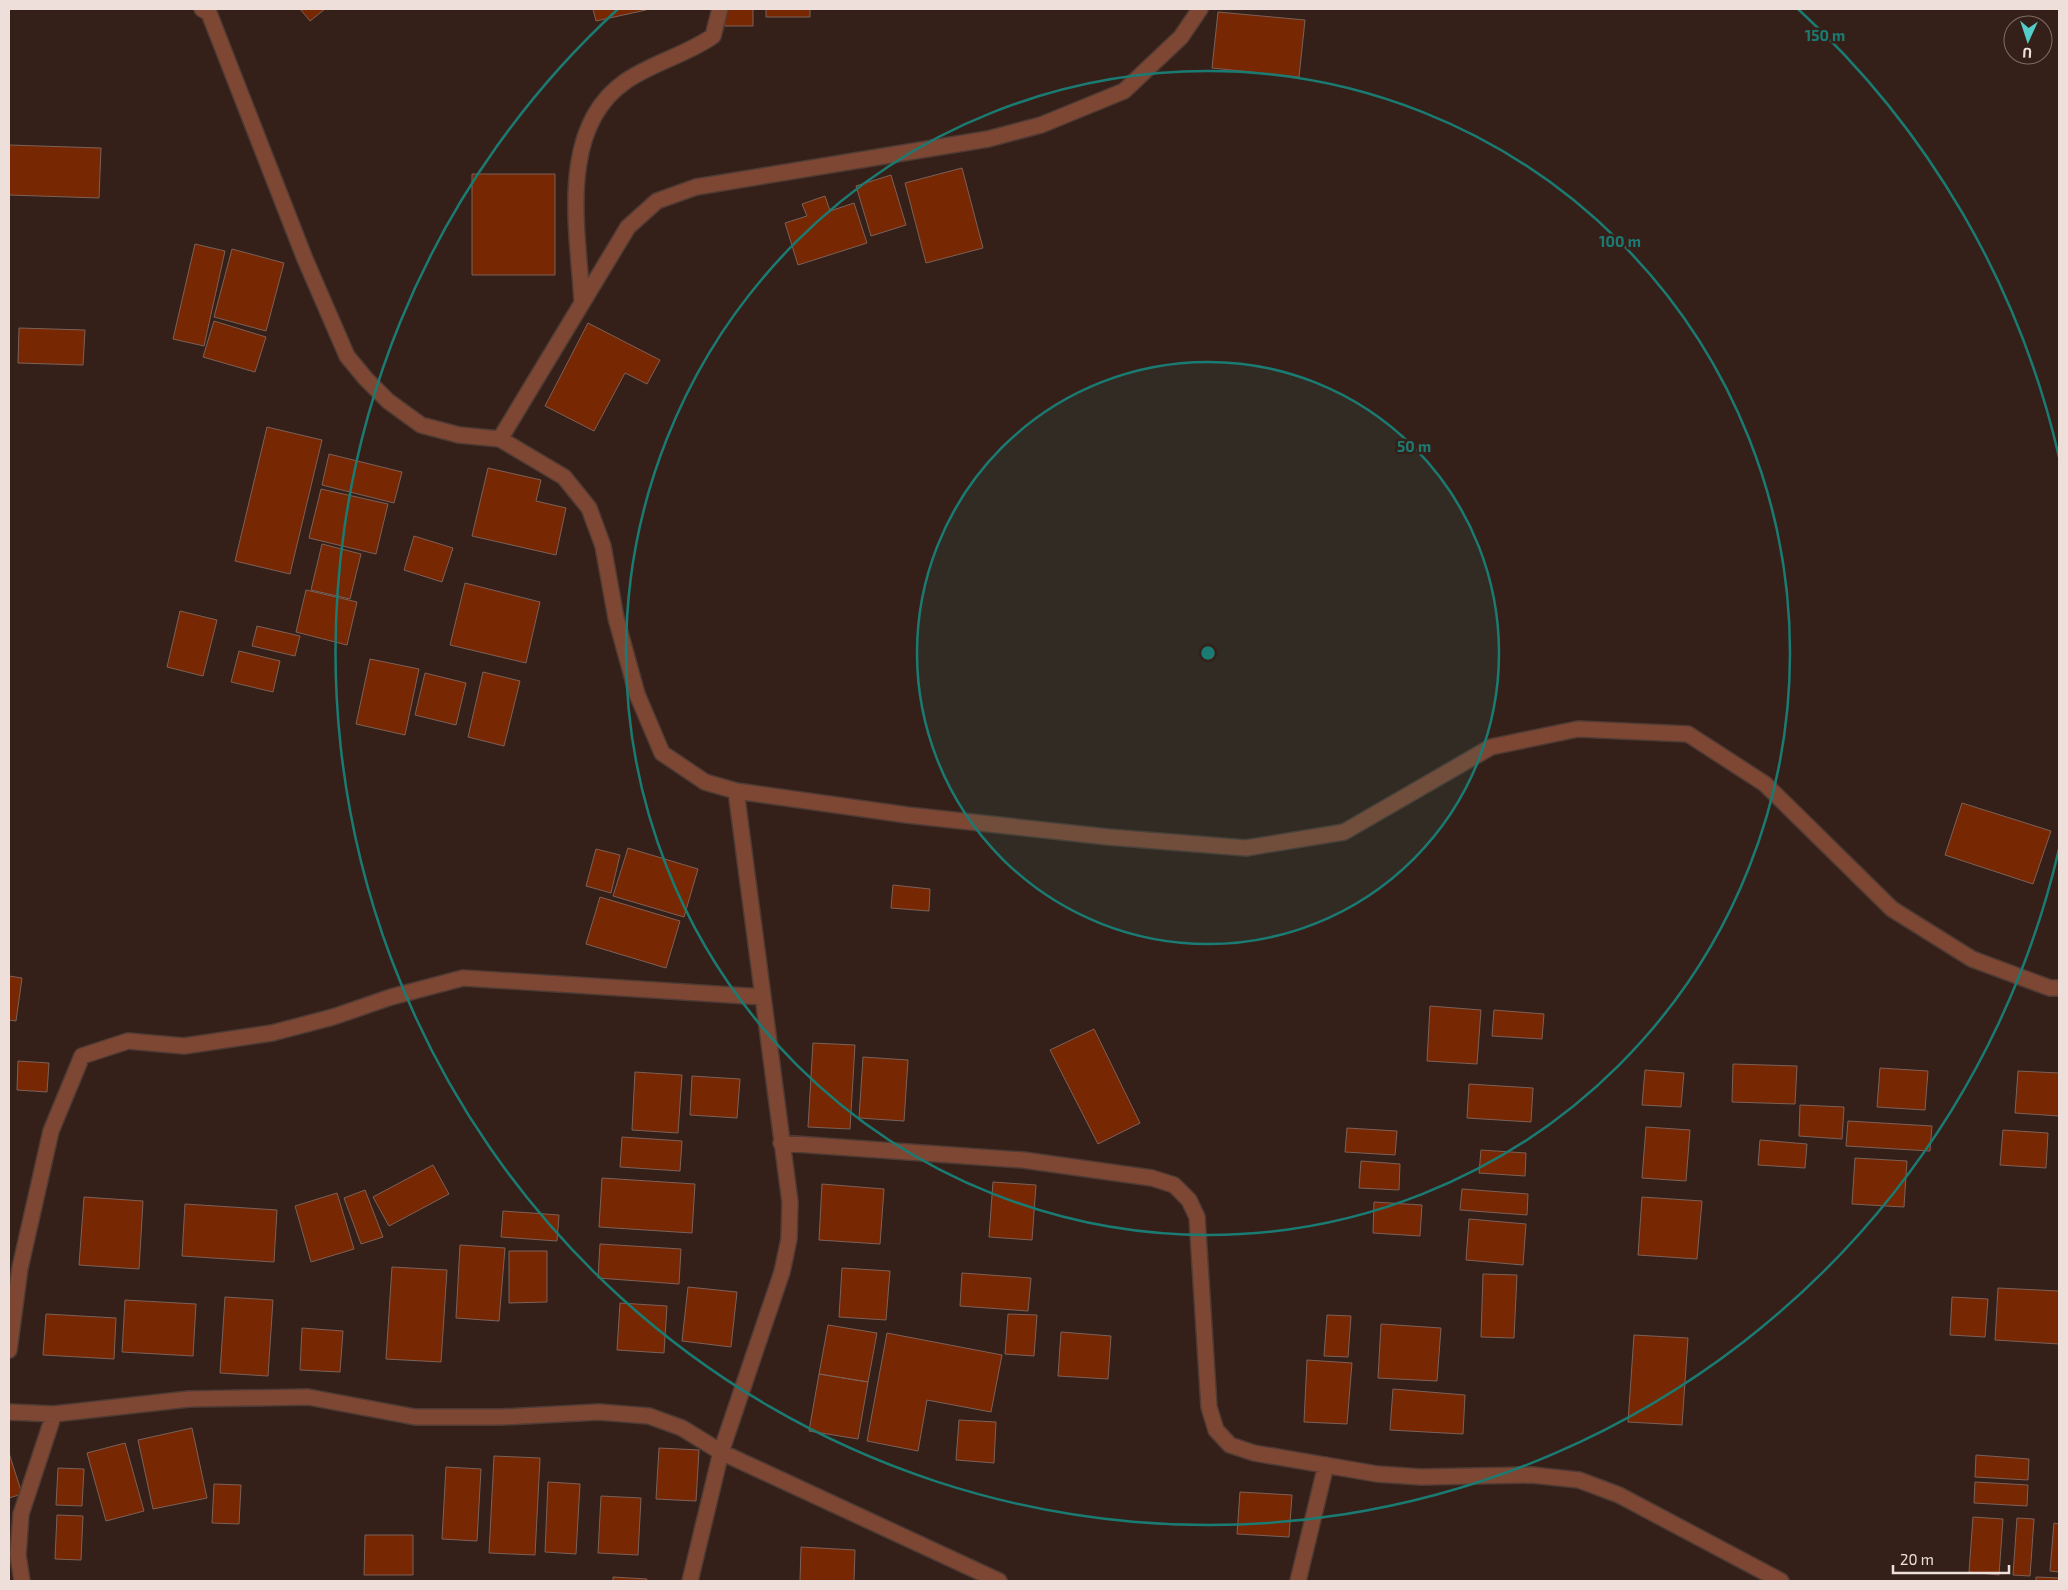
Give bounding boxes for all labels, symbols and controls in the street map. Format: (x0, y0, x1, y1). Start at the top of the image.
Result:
north arrow (2003, 15, 2053, 65)
text: 150 m (1805, 26, 1845, 44)
text: U (2022, 45, 2033, 62)
text: 100 m (1599, 232, 1641, 250)
text: 50 m (1397, 437, 1431, 455)
centre of rings (1199, 644, 1217, 662)
scale bar (1893, 1542, 2009, 1574)
text: 20 m (1900, 1550, 1934, 1568)

